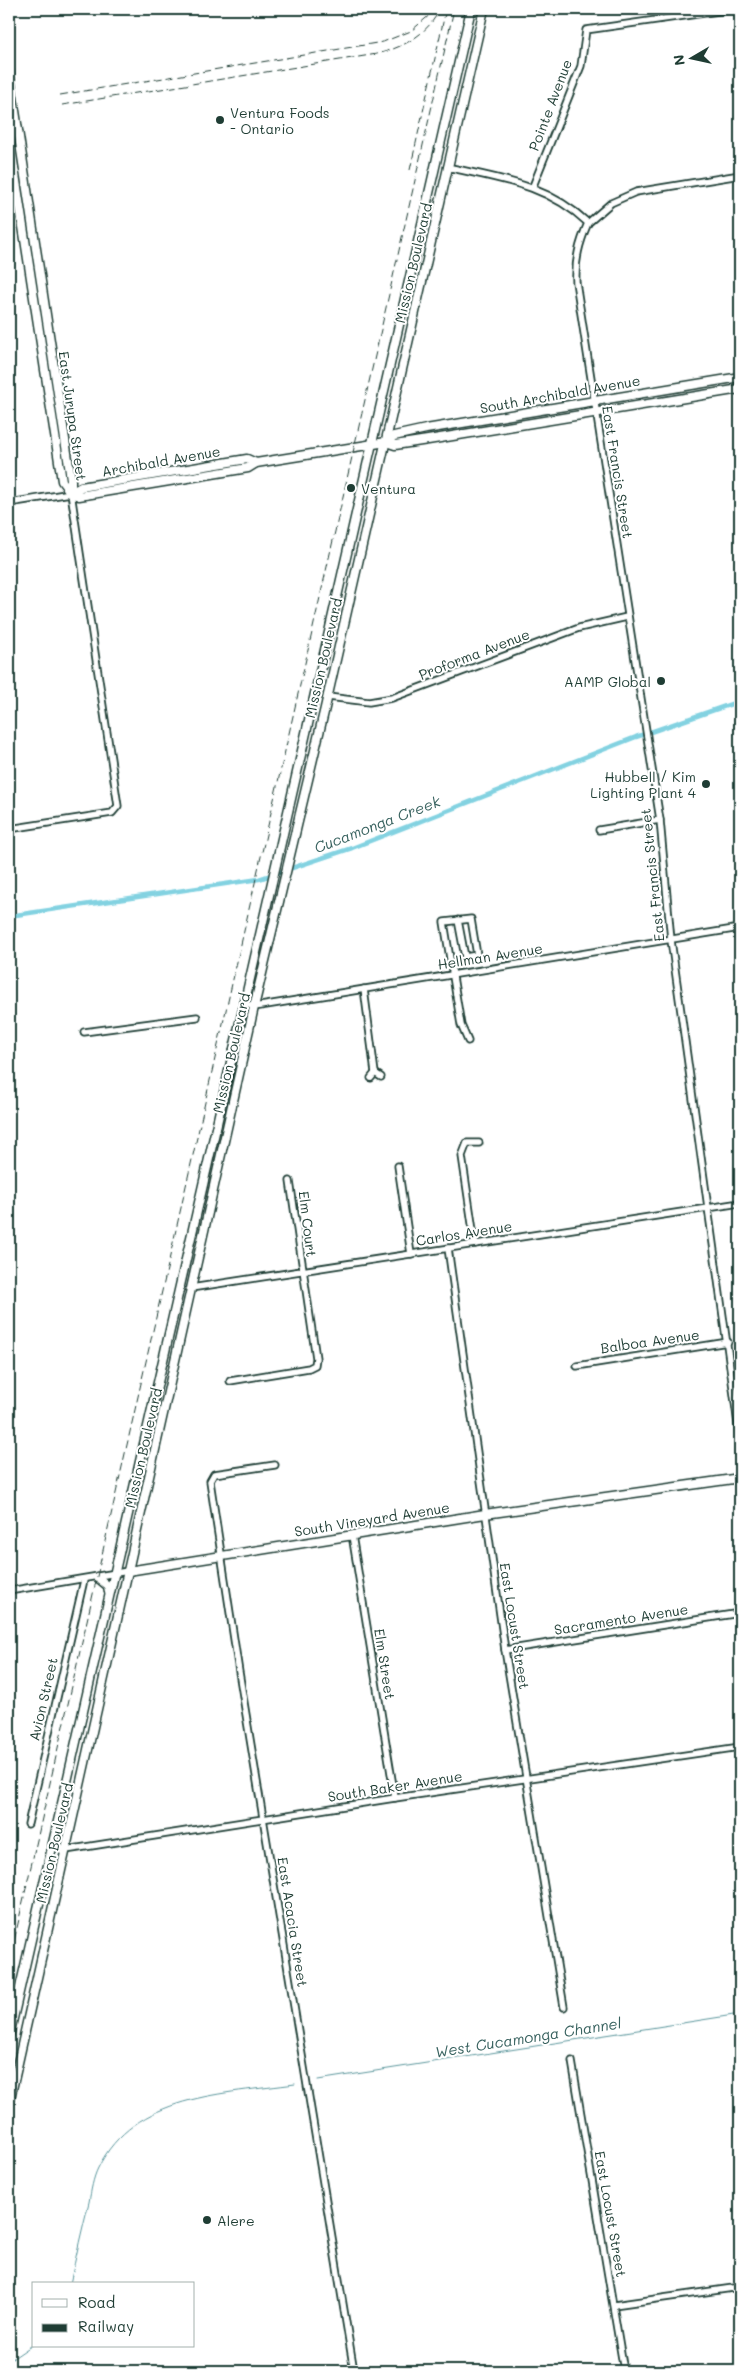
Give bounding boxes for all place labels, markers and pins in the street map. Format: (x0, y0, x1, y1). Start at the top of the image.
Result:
place label: Ventura Foods - Ontario (230, 103, 330, 138)
marker: Ventura Foods - Ontario (214, 114, 226, 126)
place label: Ventura (361, 479, 416, 498)
marker: Ventura (345, 482, 357, 494)
place label: AAMP Global (564, 672, 651, 691)
marker: AAMP Global (655, 675, 667, 687)
place label: Hubbell / Kim Lighting Plant 4 (590, 767, 697, 802)
marker: Hubbell / Kim Lighting Plant 4 (700, 778, 712, 790)
place label: Alere (217, 2211, 255, 2230)
marker: Alere (201, 2214, 213, 2226)

